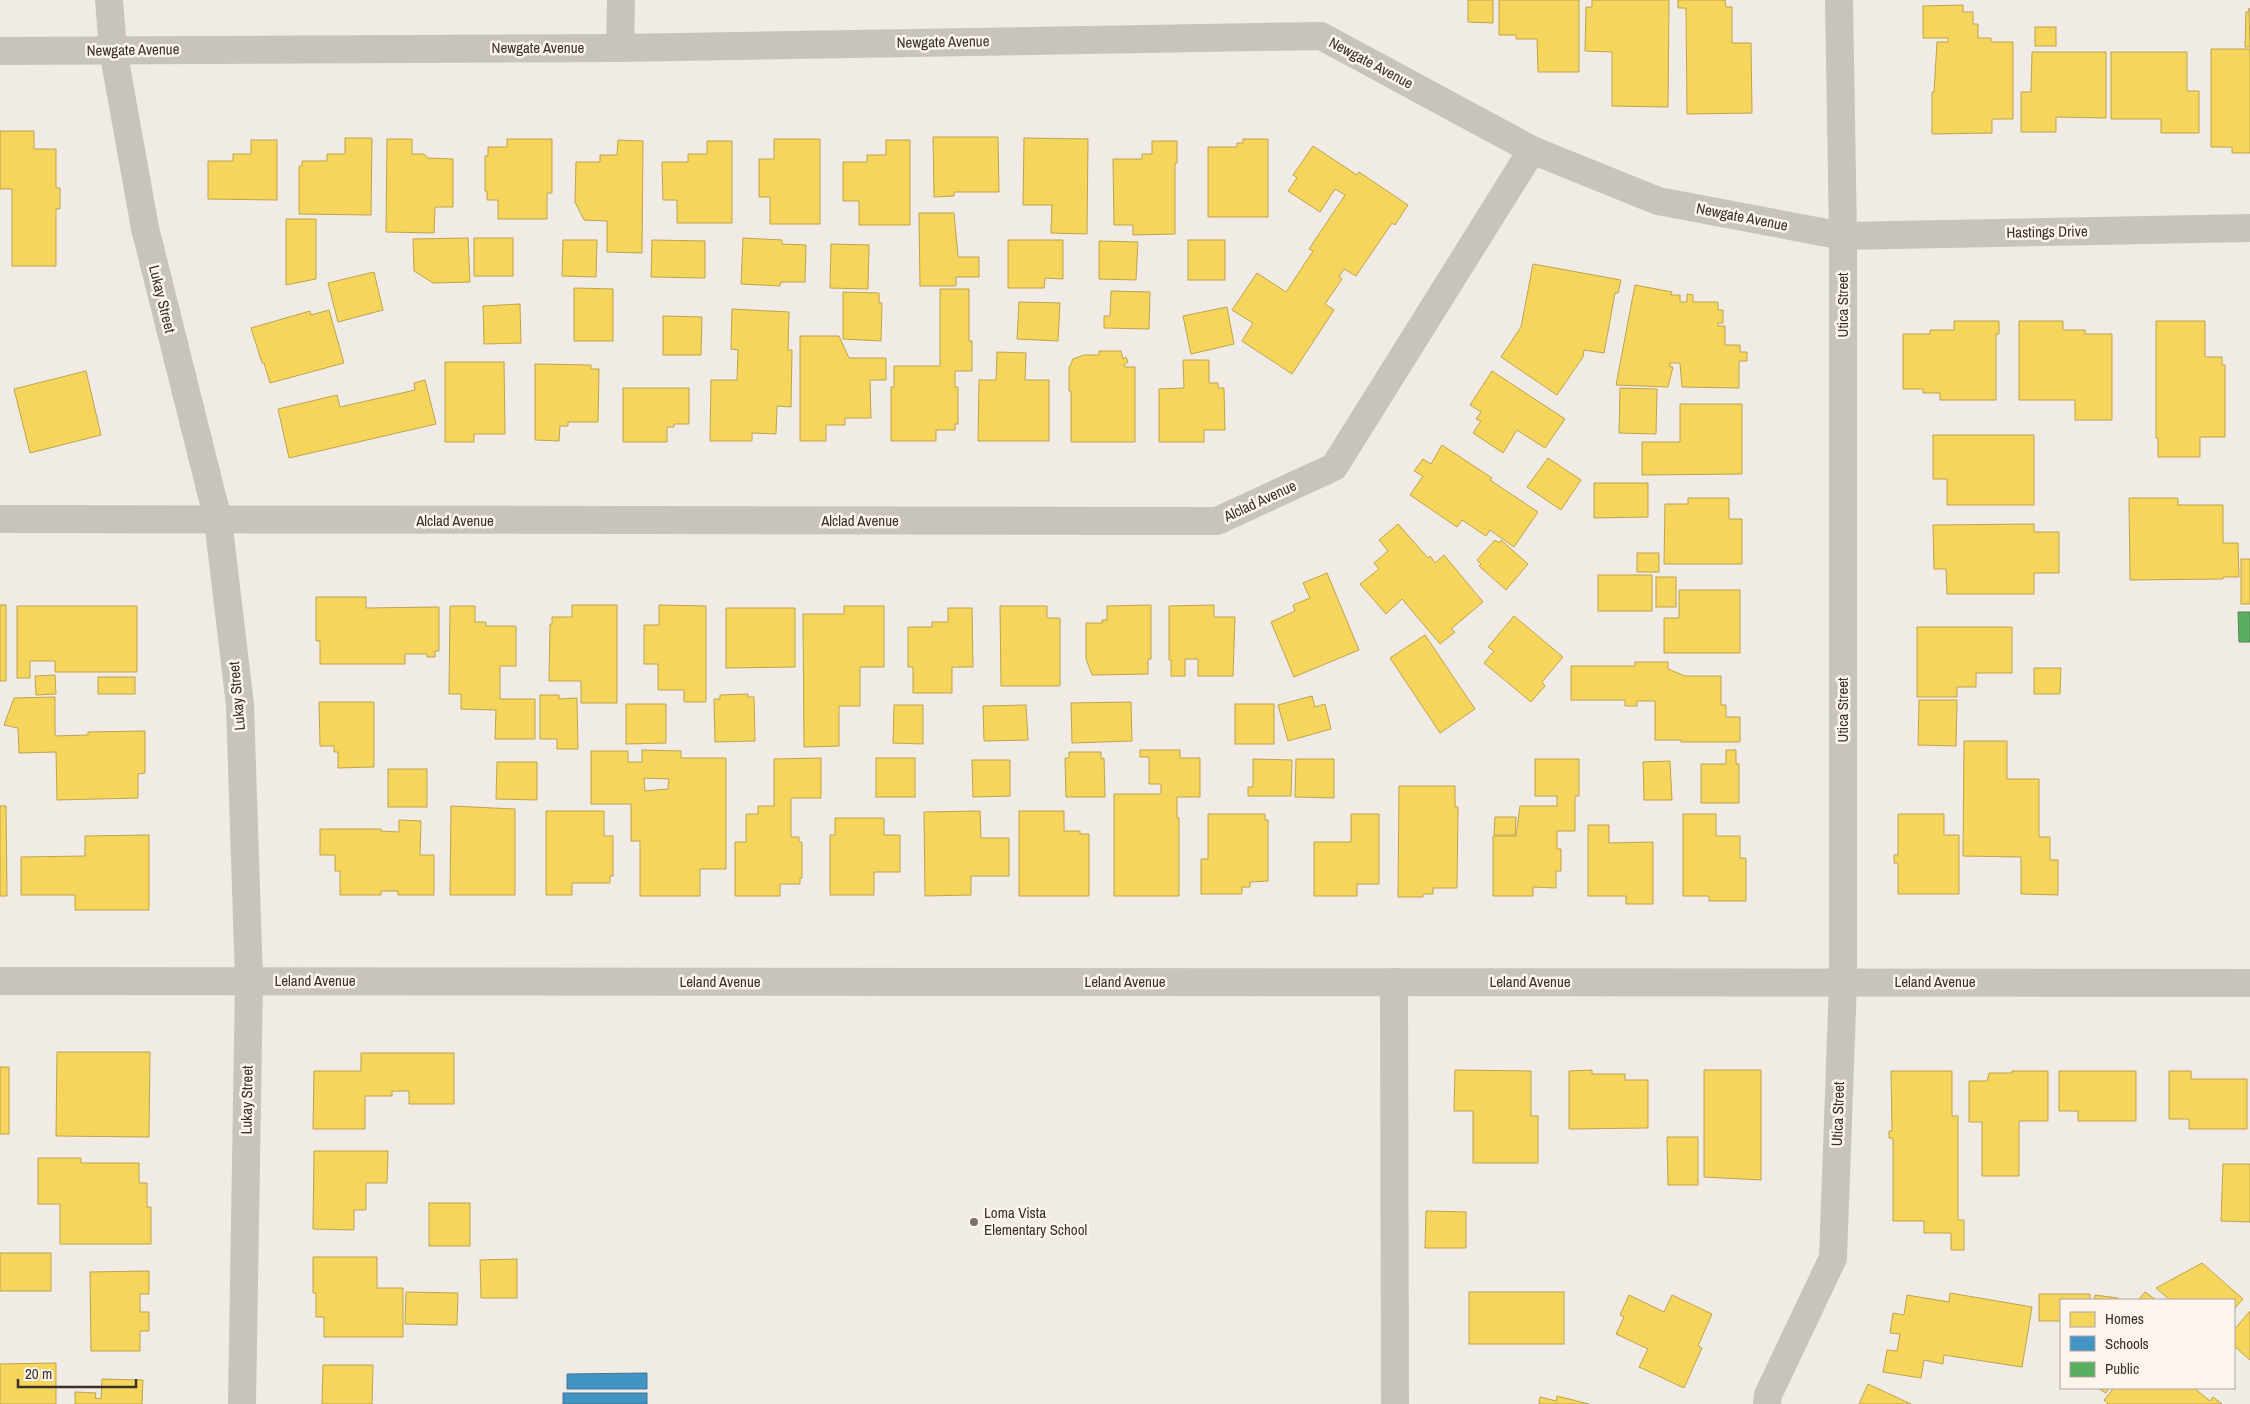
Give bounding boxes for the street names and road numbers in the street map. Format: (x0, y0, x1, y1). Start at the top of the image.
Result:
street label: Newgate Avenue (896, 30, 990, 53)
street label: Newgate Avenue (1325, 32, 1417, 94)
street label: Newgate Avenue (492, 37, 585, 58)
street label: Newgate Avenue (86, 38, 180, 61)
street label: Newgate Avenue (1695, 197, 1790, 236)
street label: Hastings Drive (2006, 220, 2088, 243)
street label: Lukay Street (144, 263, 181, 335)
street label: Utica Street (1832, 272, 1853, 337)
street label: Alclad Avenue (1219, 475, 1300, 527)
street label: Alclad Avenue (415, 510, 494, 531)
street label: Alclad Avenue (820, 510, 899, 531)
street label: Lukay Street (223, 660, 250, 731)
street label: Utica Street (1832, 677, 1853, 742)
street label: Leland Avenue (274, 970, 356, 991)
street label: Leland Avenue (679, 971, 761, 992)
street label: Leland Avenue (1084, 971, 1166, 992)
street label: Leland Avenue (1489, 971, 1571, 992)
street label: Leland Avenue (1894, 971, 1976, 992)
street label: Lukay Street (235, 1065, 258, 1135)
street label: Utica Street (1826, 1081, 1849, 1147)

